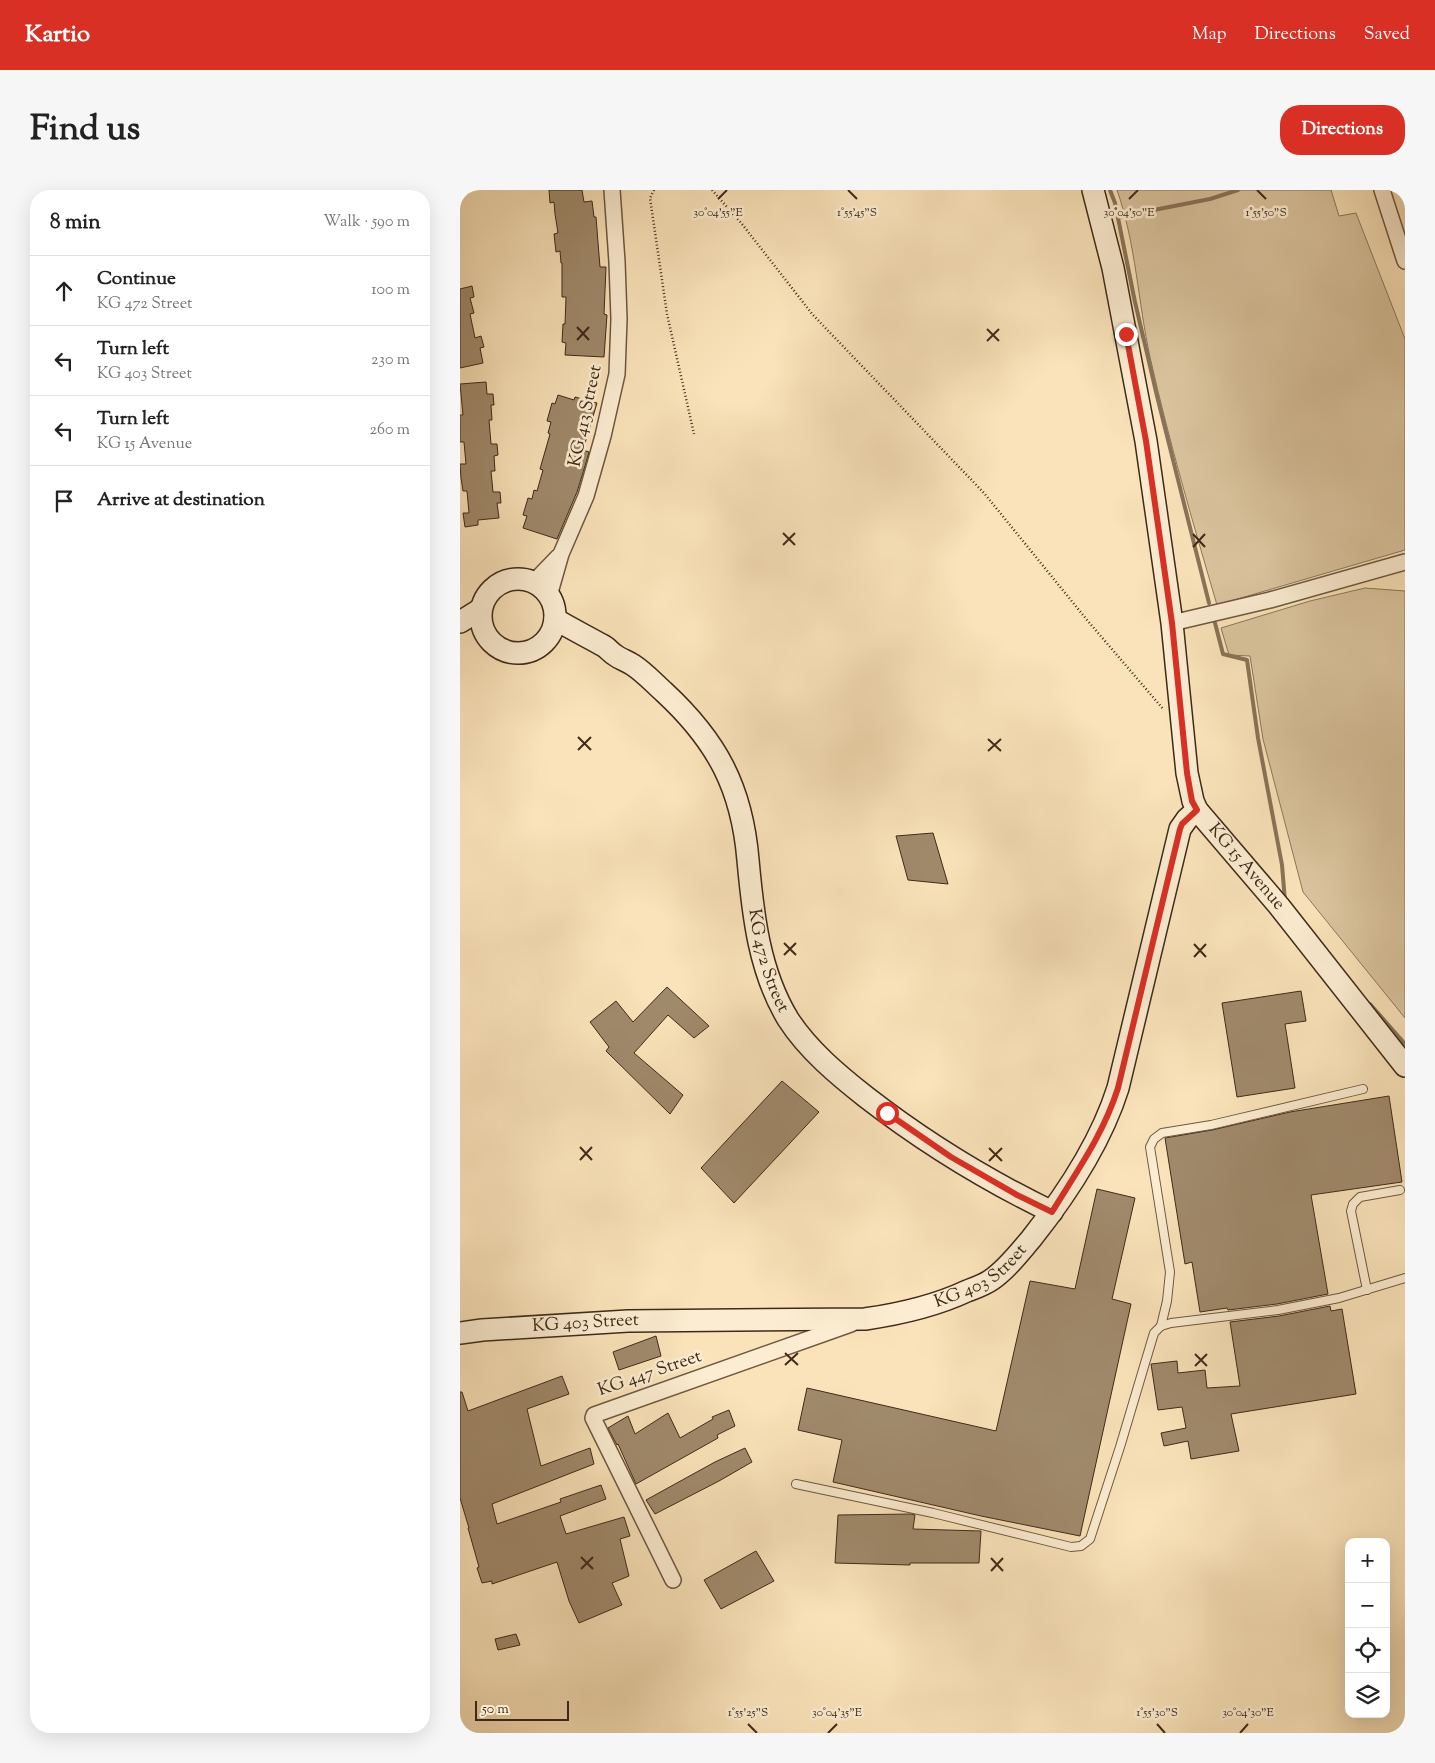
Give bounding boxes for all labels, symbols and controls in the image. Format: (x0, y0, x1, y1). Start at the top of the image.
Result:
text: Kartio (25, 18, 90, 52)
text: Map (1192, 22, 1227, 48)
text: Directions (1255, 22, 1336, 48)
text: Saved (1364, 22, 1410, 48)
text: Find us (30, 105, 140, 156)
button: Directions (1280, 105, 1405, 155)
text: 30°04'55"E (693, 204, 743, 222)
text: 1°55'45"S (837, 204, 877, 222)
text: 30°04'50"E (1103, 204, 1155, 222)
text: 1°55'50"S (1245, 204, 1287, 222)
text: 8 min (50, 208, 101, 238)
text: Walk · 590 m (323, 211, 410, 234)
text: Continue (97, 266, 176, 293)
icon: ahead (50, 277, 78, 305)
text: 100 m (371, 279, 410, 302)
text: KG 472 Street (97, 293, 193, 316)
route end (1115, 323, 1138, 346)
text: Turn left (97, 336, 169, 363)
icon: left (50, 347, 78, 375)
text: 230 m (371, 349, 410, 372)
text: KG 403 Street (97, 363, 192, 386)
street label: KG 413 Street (563, 363, 609, 469)
text: Turn left (97, 406, 169, 433)
icon: left (50, 417, 78, 445)
text: 260 m (369, 419, 410, 442)
text: KG 15 Avenue (97, 433, 192, 456)
icon: arrive (50, 487, 78, 515)
text: Arrive at destination (97, 487, 265, 514)
street label: KG 15 Avenue (1201, 818, 1291, 916)
street label: KG 472 Street (740, 907, 795, 1018)
route start (876, 1102, 899, 1125)
street label: KG 403 Street (931, 1239, 1034, 1316)
street label: KG 403 Street (531, 1308, 639, 1340)
street label: KG 447 Street (595, 1344, 705, 1404)
map controls (1345, 1538, 1390, 1718)
button: + (1345, 1538, 1390, 1583)
button: − (1345, 1583, 1390, 1628)
button: locate (1345, 1628, 1390, 1673)
button: layers (1345, 1673, 1390, 1718)
scale bar (475, 1698, 569, 1721)
text: 50 m (482, 1700, 509, 1720)
text: 1°55'25"S (728, 1704, 768, 1722)
text: 30°04'35"E (812, 1704, 863, 1722)
text: 1°55'30"S (1136, 1704, 1178, 1722)
text: 30°04'30"E (1222, 1704, 1275, 1722)

